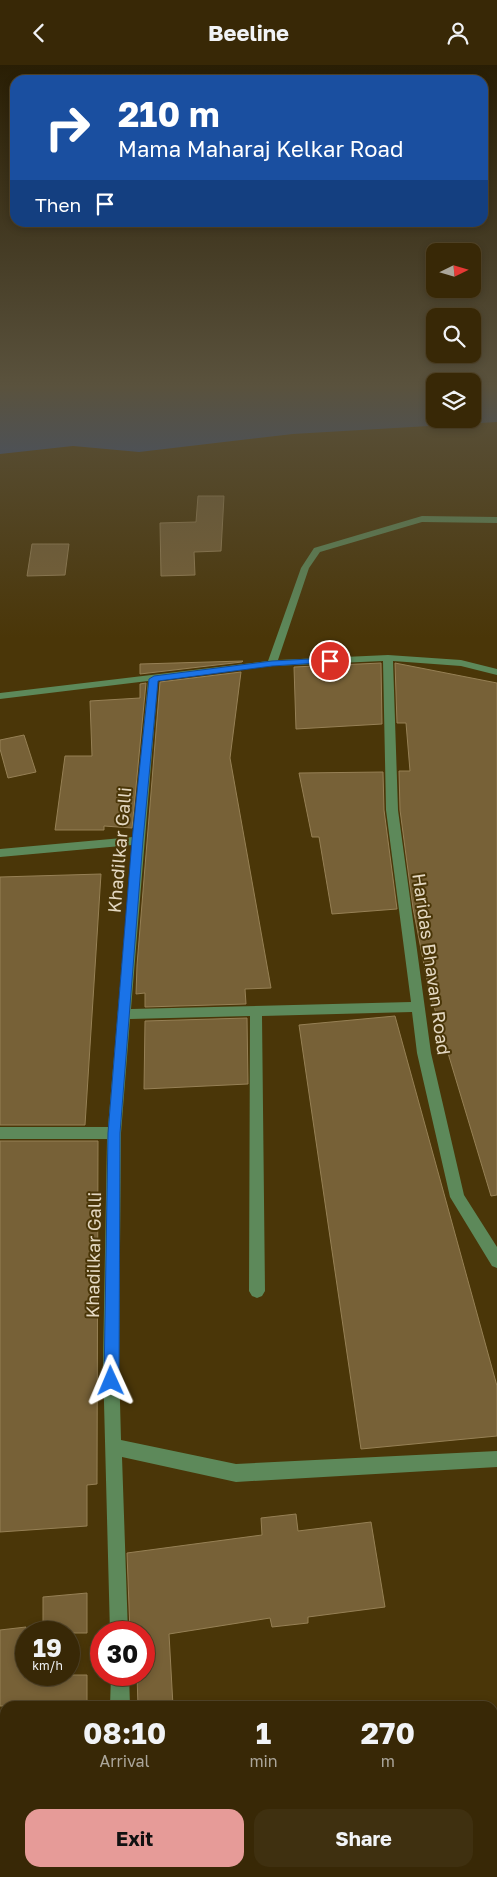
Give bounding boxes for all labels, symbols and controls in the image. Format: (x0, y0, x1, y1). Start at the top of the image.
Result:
icon: back (25, 19, 53, 47)
text: Beeline (208, 19, 289, 46)
icon: person (444, 19, 472, 47)
text: 210 m (118, 93, 220, 135)
icon: right (35, 95, 100, 160)
text: Mama Maharaj Kelkar Road (118, 135, 403, 162)
icon: arrive (91, 190, 119, 218)
text: Then (35, 193, 81, 216)
north arrow (426, 243, 481, 297)
map controls (426, 243, 481, 428)
button: search (426, 308, 481, 363)
button: layers (426, 373, 481, 428)
pin (309, 640, 351, 682)
icon: arrive (316, 647, 344, 675)
street label: Khadilkar Galli (103, 786, 135, 914)
street label: Haridas Bhavan Road (408, 872, 456, 1056)
street label: Khadilkar Galli (81, 1192, 105, 1318)
position arrow (84, 1354, 136, 1406)
speed limit sign: 30 (90, 1621, 155, 1686)
text: 19 (33, 1632, 62, 1663)
text: km/h (32, 1658, 63, 1673)
text: 08:10 (83, 1715, 166, 1751)
text: 1 (256, 1715, 271, 1751)
text: 270 (361, 1715, 415, 1751)
text: Arrival (100, 1751, 150, 1771)
text: min (249, 1751, 278, 1771)
text: m (381, 1751, 395, 1771)
button: Exit (25, 1809, 244, 1867)
button: Share (254, 1809, 473, 1867)

